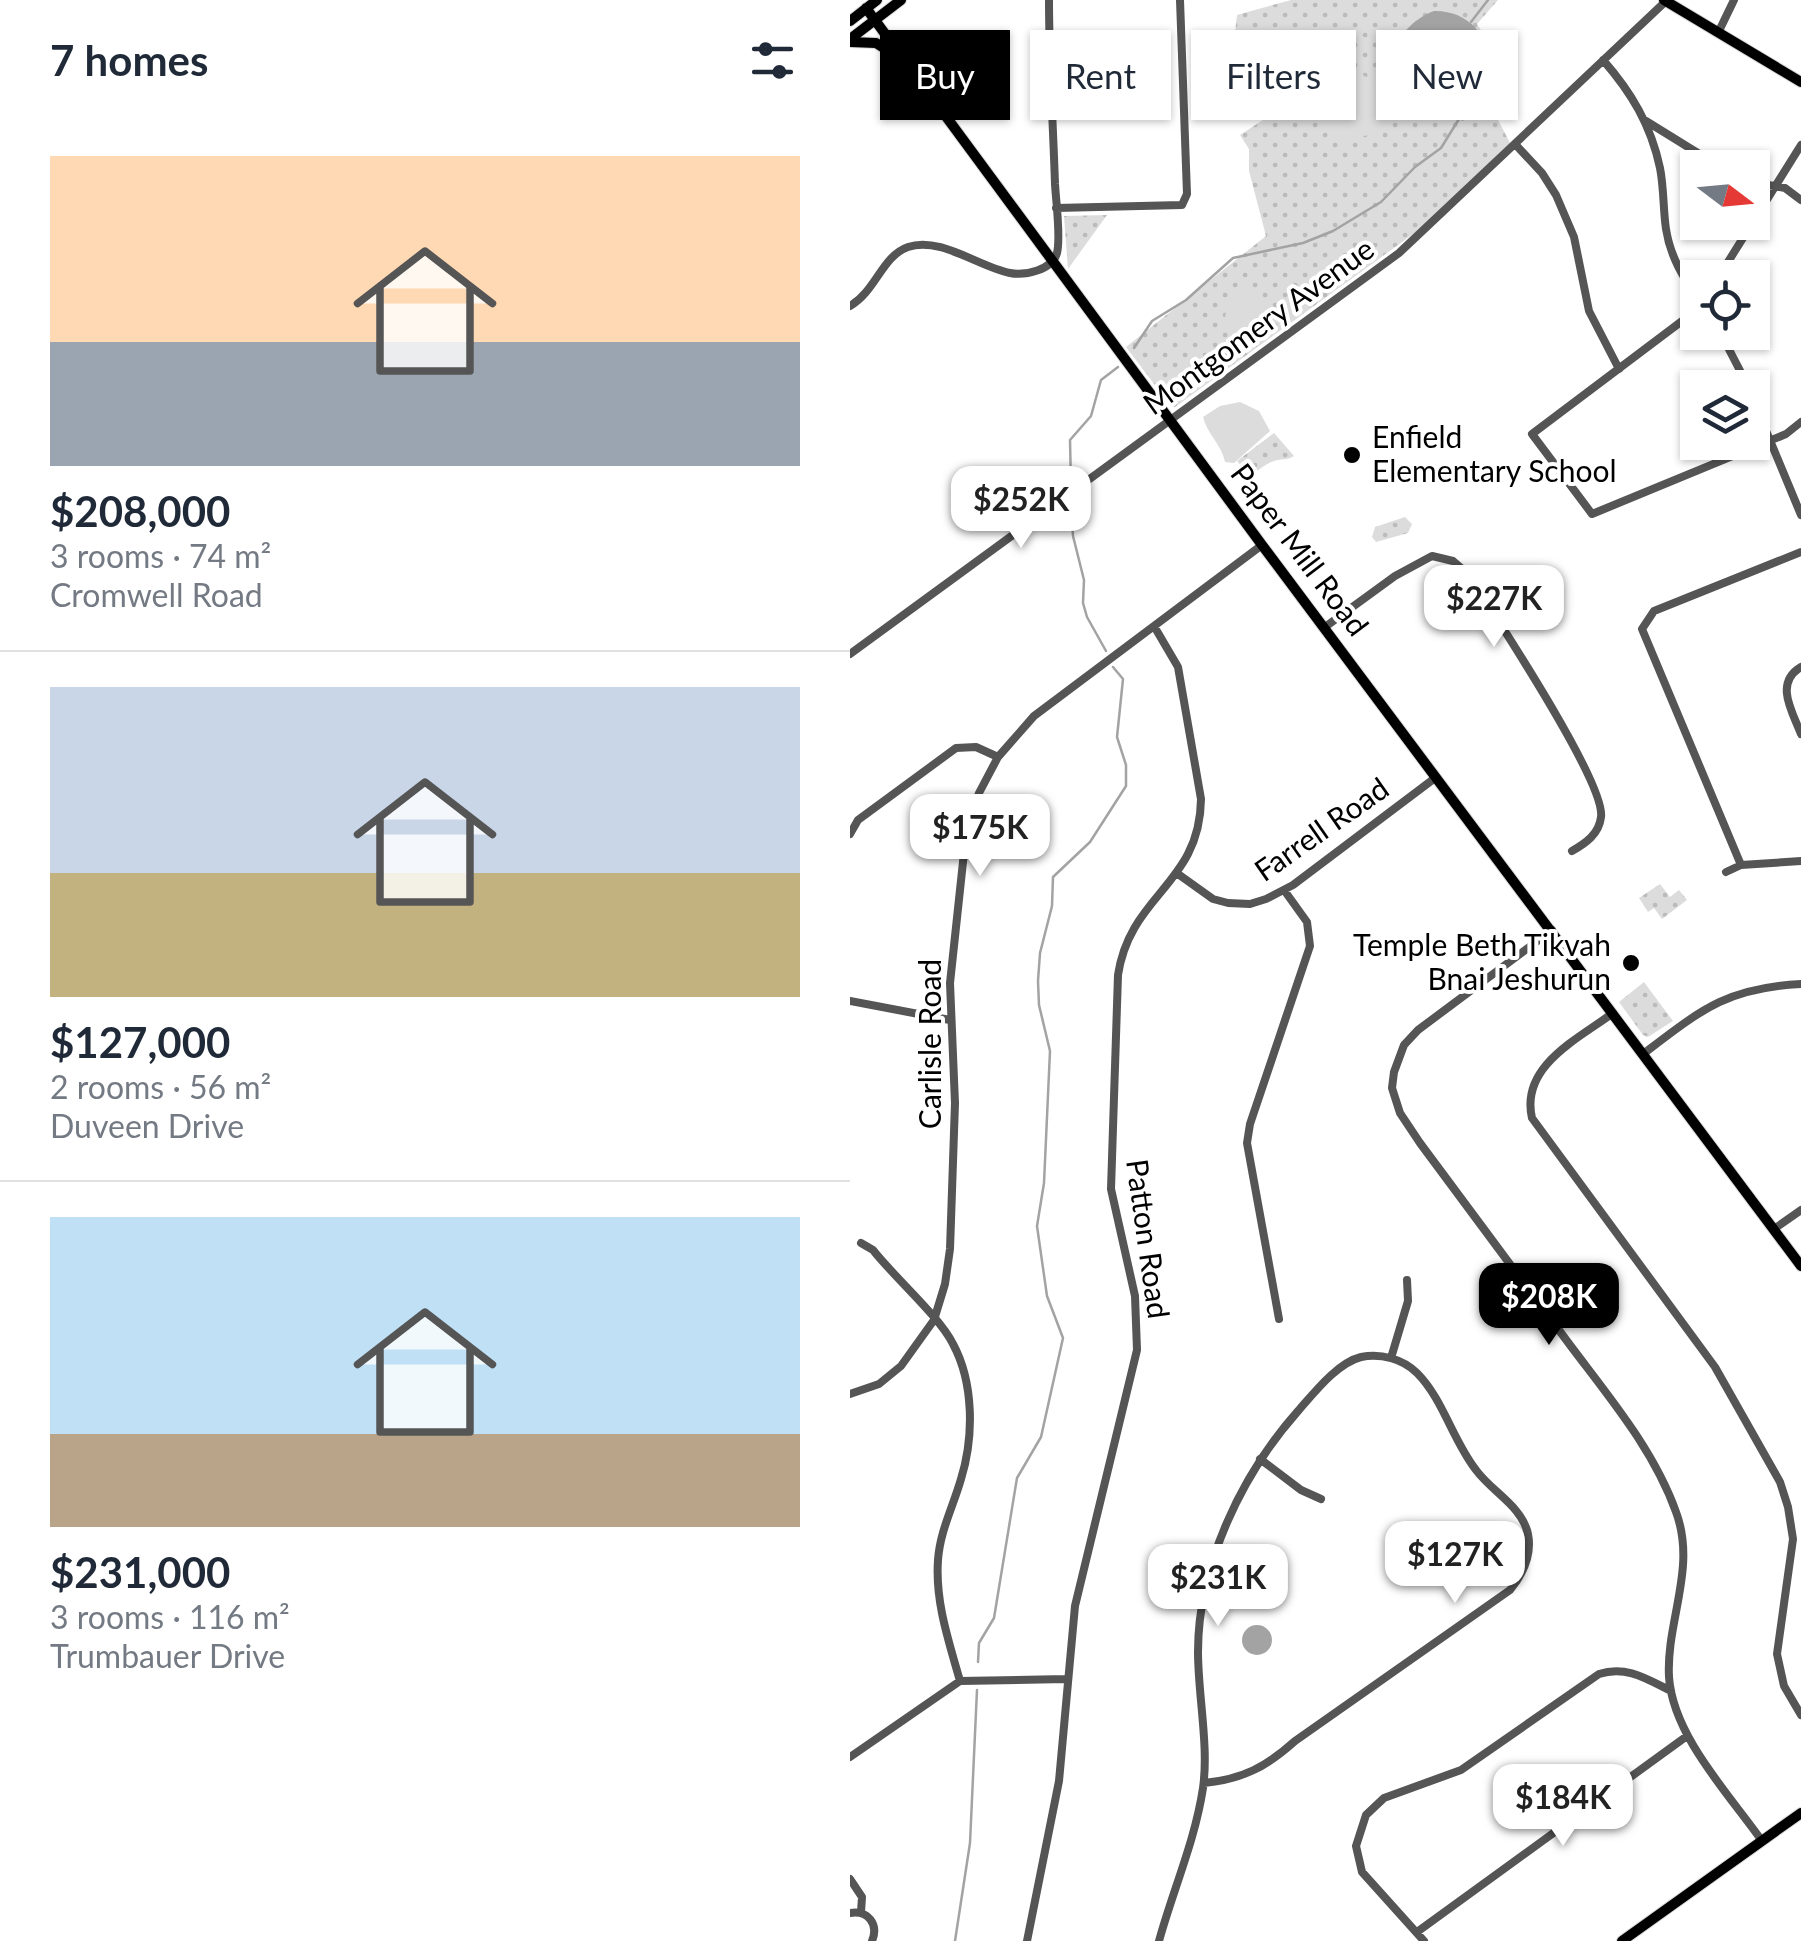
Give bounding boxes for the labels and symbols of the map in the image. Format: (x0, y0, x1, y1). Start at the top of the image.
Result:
north arrow (1680, 150, 1770, 240)
street label: Montgomery Avenue (1136, 230, 1380, 421)
place label: Enfield Elementary School (1372, 418, 1617, 488)
marker: Enfield Elementary School (1341, 444, 1363, 466)
street label: Paper Mill Road (1224, 456, 1377, 642)
pin: $252K (951, 466, 1091, 551)
pin: $227K (1424, 565, 1564, 650)
street label: Farrell Road (1247, 769, 1395, 888)
pin: $175K (910, 794, 1050, 879)
place label: Temple Beth Tikvah Bnai Jeshurun (1353, 926, 1611, 996)
marker: Temple Beth Tikvah Bnai Jeshurun (1620, 952, 1642, 974)
street label: Carlisle Road (911, 959, 947, 1129)
street label: Patton Road (1120, 1157, 1178, 1321)
pin: $208K (1479, 1263, 1619, 1348)
pin: $127K (1385, 1521, 1525, 1606)
pin: $231K (1148, 1544, 1288, 1629)
pin: $184K (1493, 1764, 1633, 1849)

